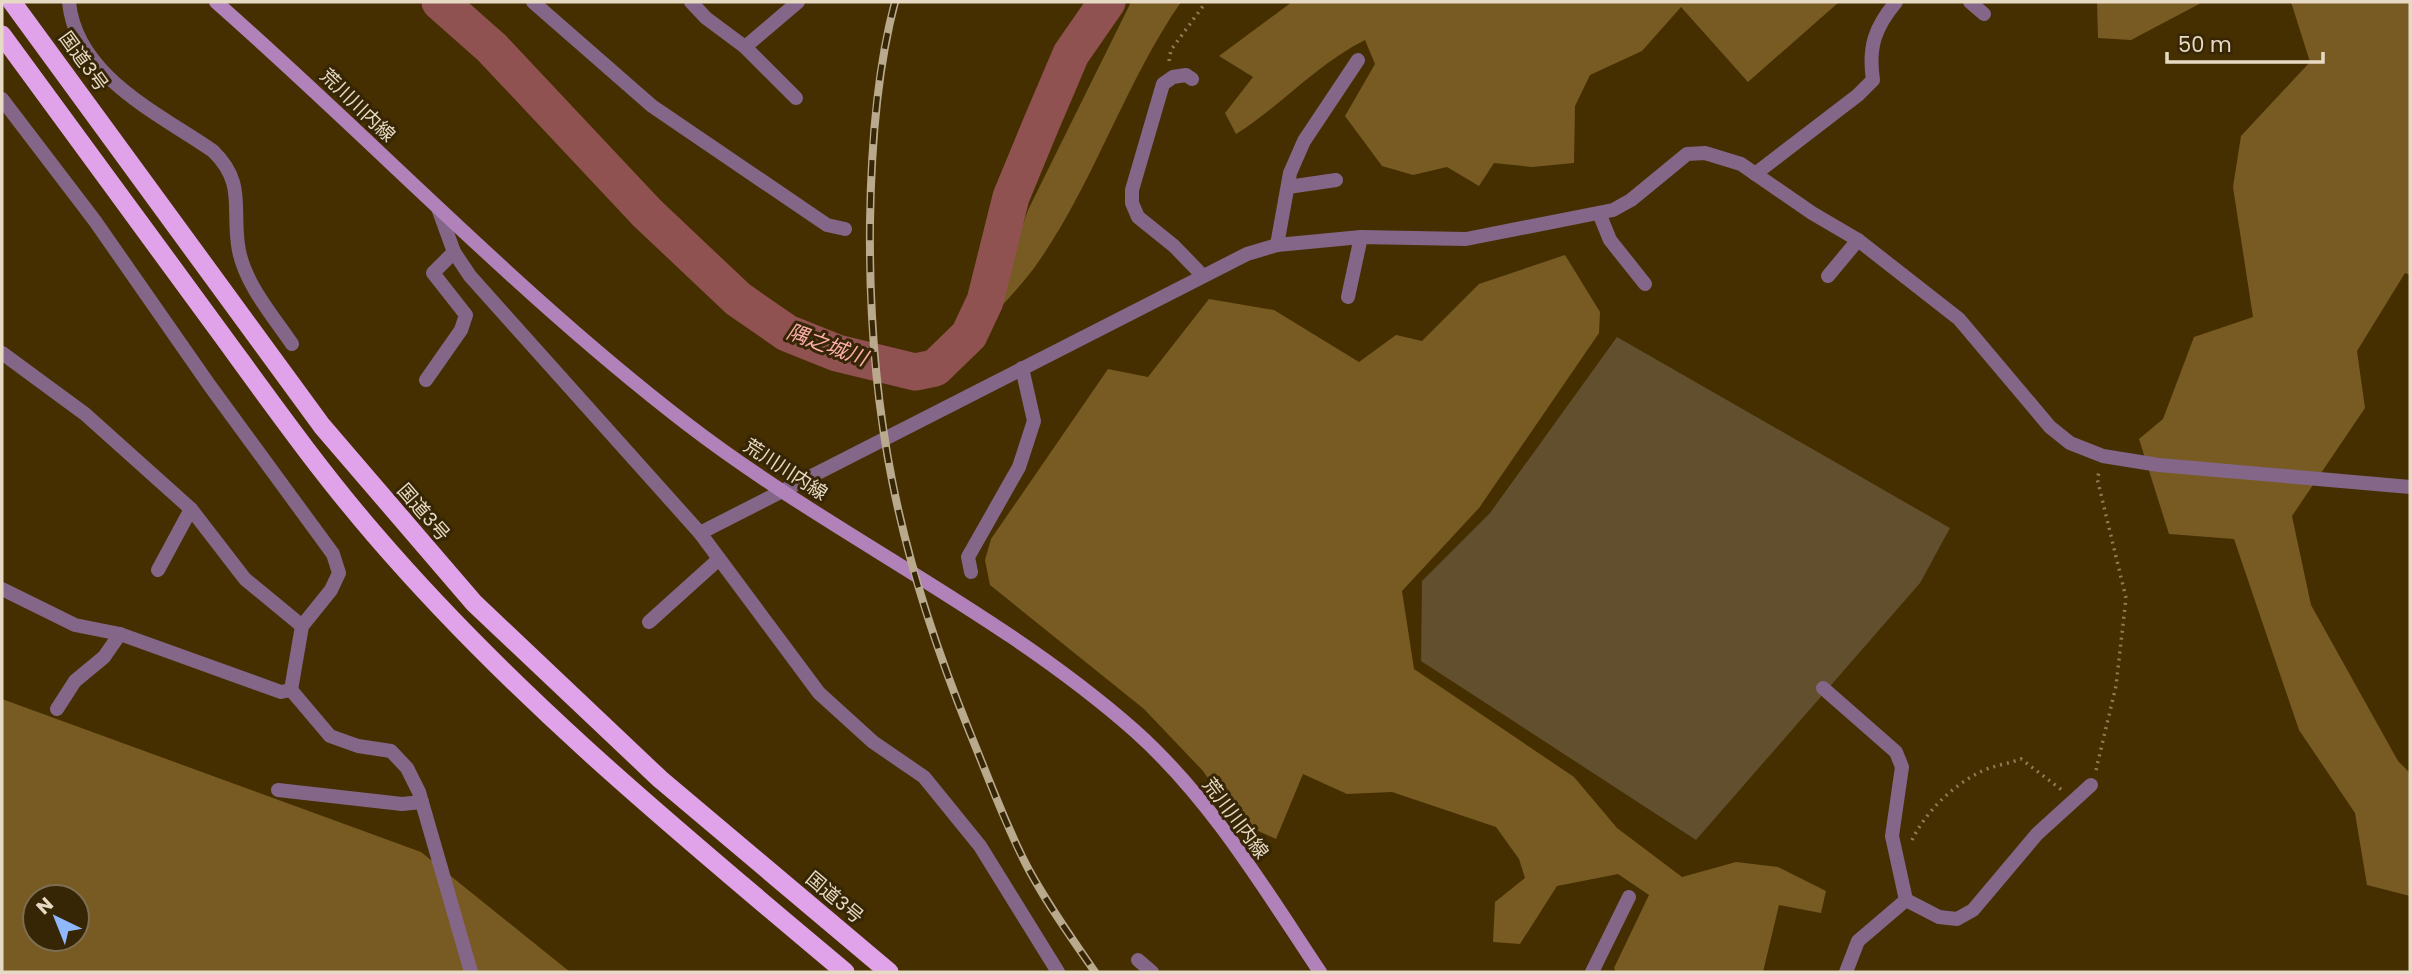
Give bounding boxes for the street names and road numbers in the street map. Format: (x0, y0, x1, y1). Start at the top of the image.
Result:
street label: 国道3号 (53, 26, 115, 97)
street label: 荒川川内線 (314, 63, 401, 148)
street label: 荒川川内線 (739, 432, 833, 507)
street label: 国道3号 (391, 478, 456, 547)
street label: 荒川川内線 (1196, 772, 1275, 864)
street label: 国道3号 (800, 865, 869, 930)

